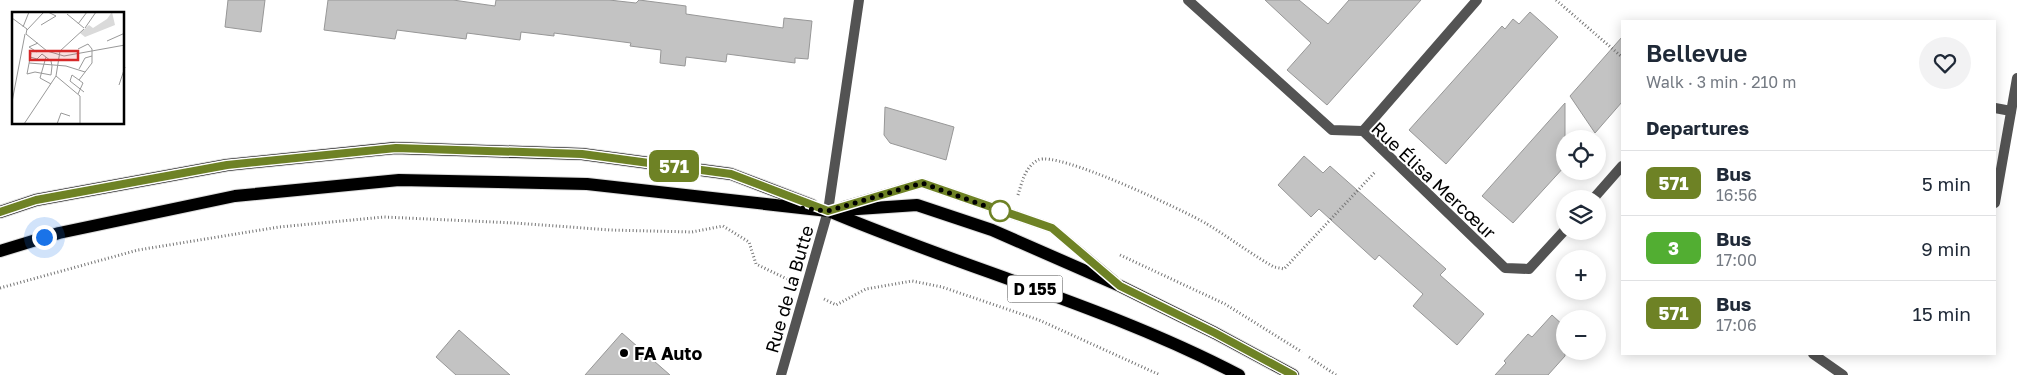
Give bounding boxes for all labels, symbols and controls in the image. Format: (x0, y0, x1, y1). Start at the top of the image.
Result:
inset map (12, 12, 125, 125)
button: heart (1919, 37, 1971, 89)
text: Bellevue (1646, 38, 1747, 67)
text: Walk · 3 min · 210 m (1646, 72, 1796, 92)
text: Departures (1646, 116, 1749, 139)
street label: Rue Élisa Mercœur (1367, 117, 1501, 243)
map controls (1556, 130, 1606, 360)
button: locate (1556, 130, 1606, 180)
line badge: 571 (645, 150, 703, 182)
text: 571 (659, 155, 689, 177)
text: Bus (1716, 162, 1751, 185)
text: 571 (1658, 172, 1689, 194)
text: 5 min (1922, 172, 1971, 195)
text: 16:56 (1716, 185, 1757, 205)
button: layers (1556, 190, 1606, 240)
unlabelled marker (989, 200, 1011, 222)
street label: Rue de la Butte (760, 223, 818, 355)
your location (32, 225, 57, 250)
text: Bus (1716, 227, 1751, 250)
text: 3 (1668, 237, 1679, 259)
text: 9 min (1921, 237, 1971, 260)
button: + (1556, 250, 1606, 300)
text: 17:00 (1716, 250, 1757, 270)
road number: D 155 (1008, 276, 1062, 302)
text: Bus (1716, 292, 1751, 315)
text: 571 (1658, 302, 1689, 324)
text: 15 min (1912, 302, 1971, 325)
button: − (1556, 310, 1606, 360)
text: 17:06 (1716, 315, 1757, 335)
place label: FA Auto (634, 342, 703, 364)
marker: FA Auto (618, 347, 630, 359)

